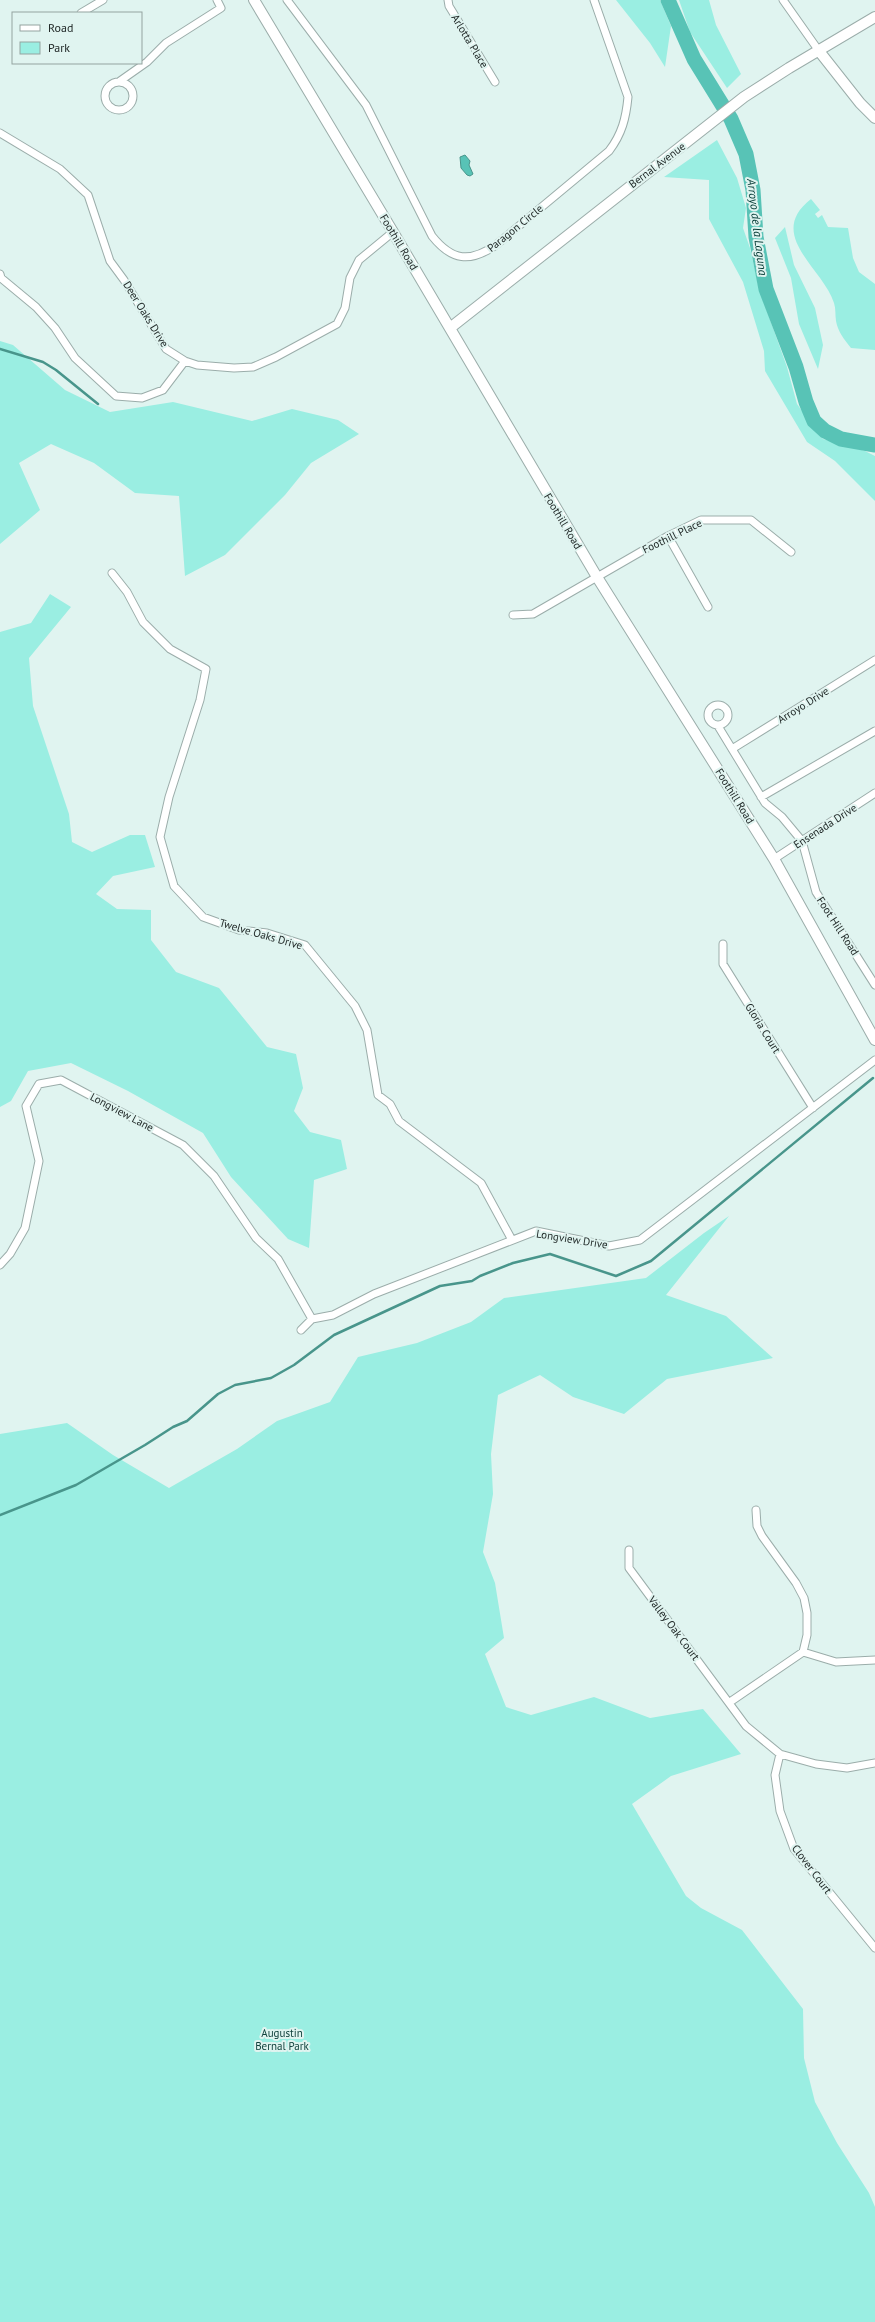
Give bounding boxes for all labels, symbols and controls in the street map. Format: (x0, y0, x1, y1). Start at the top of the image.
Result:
legend (12, 12, 142, 64)
street label: Arlotta Place (448, 12, 492, 71)
text: Road (48, 20, 73, 35)
text: Park (48, 40, 70, 55)
street label: Bernal Avenue (626, 139, 688, 191)
water label: Arroyo de la Laguna (744, 177, 771, 276)
street label: Paragon Circle (484, 201, 546, 255)
street label: Foothill Road (377, 211, 421, 273)
street label: Deer Oaks Drive (120, 278, 172, 350)
street label: Foothill Road (541, 490, 585, 552)
street label: Foothill Place (640, 515, 704, 556)
street label: Arroyo Drive (775, 683, 832, 726)
street label: Foothill Road (712, 766, 758, 826)
street label: Ensenada Drive (791, 800, 860, 852)
street label: Foot Hill Road (814, 894, 862, 958)
street label: Twelve Oaks Drive (218, 915, 304, 953)
street label: Gloria Court (742, 1000, 784, 1056)
street label: Longview Lane (88, 1089, 156, 1135)
street label: Longview Drive (535, 1226, 609, 1252)
street label: Valley Oak Court (645, 1592, 703, 1663)
street label: Clover Court (789, 1842, 835, 1897)
park label: Augustin Bernal Park (255, 2026, 310, 2053)

